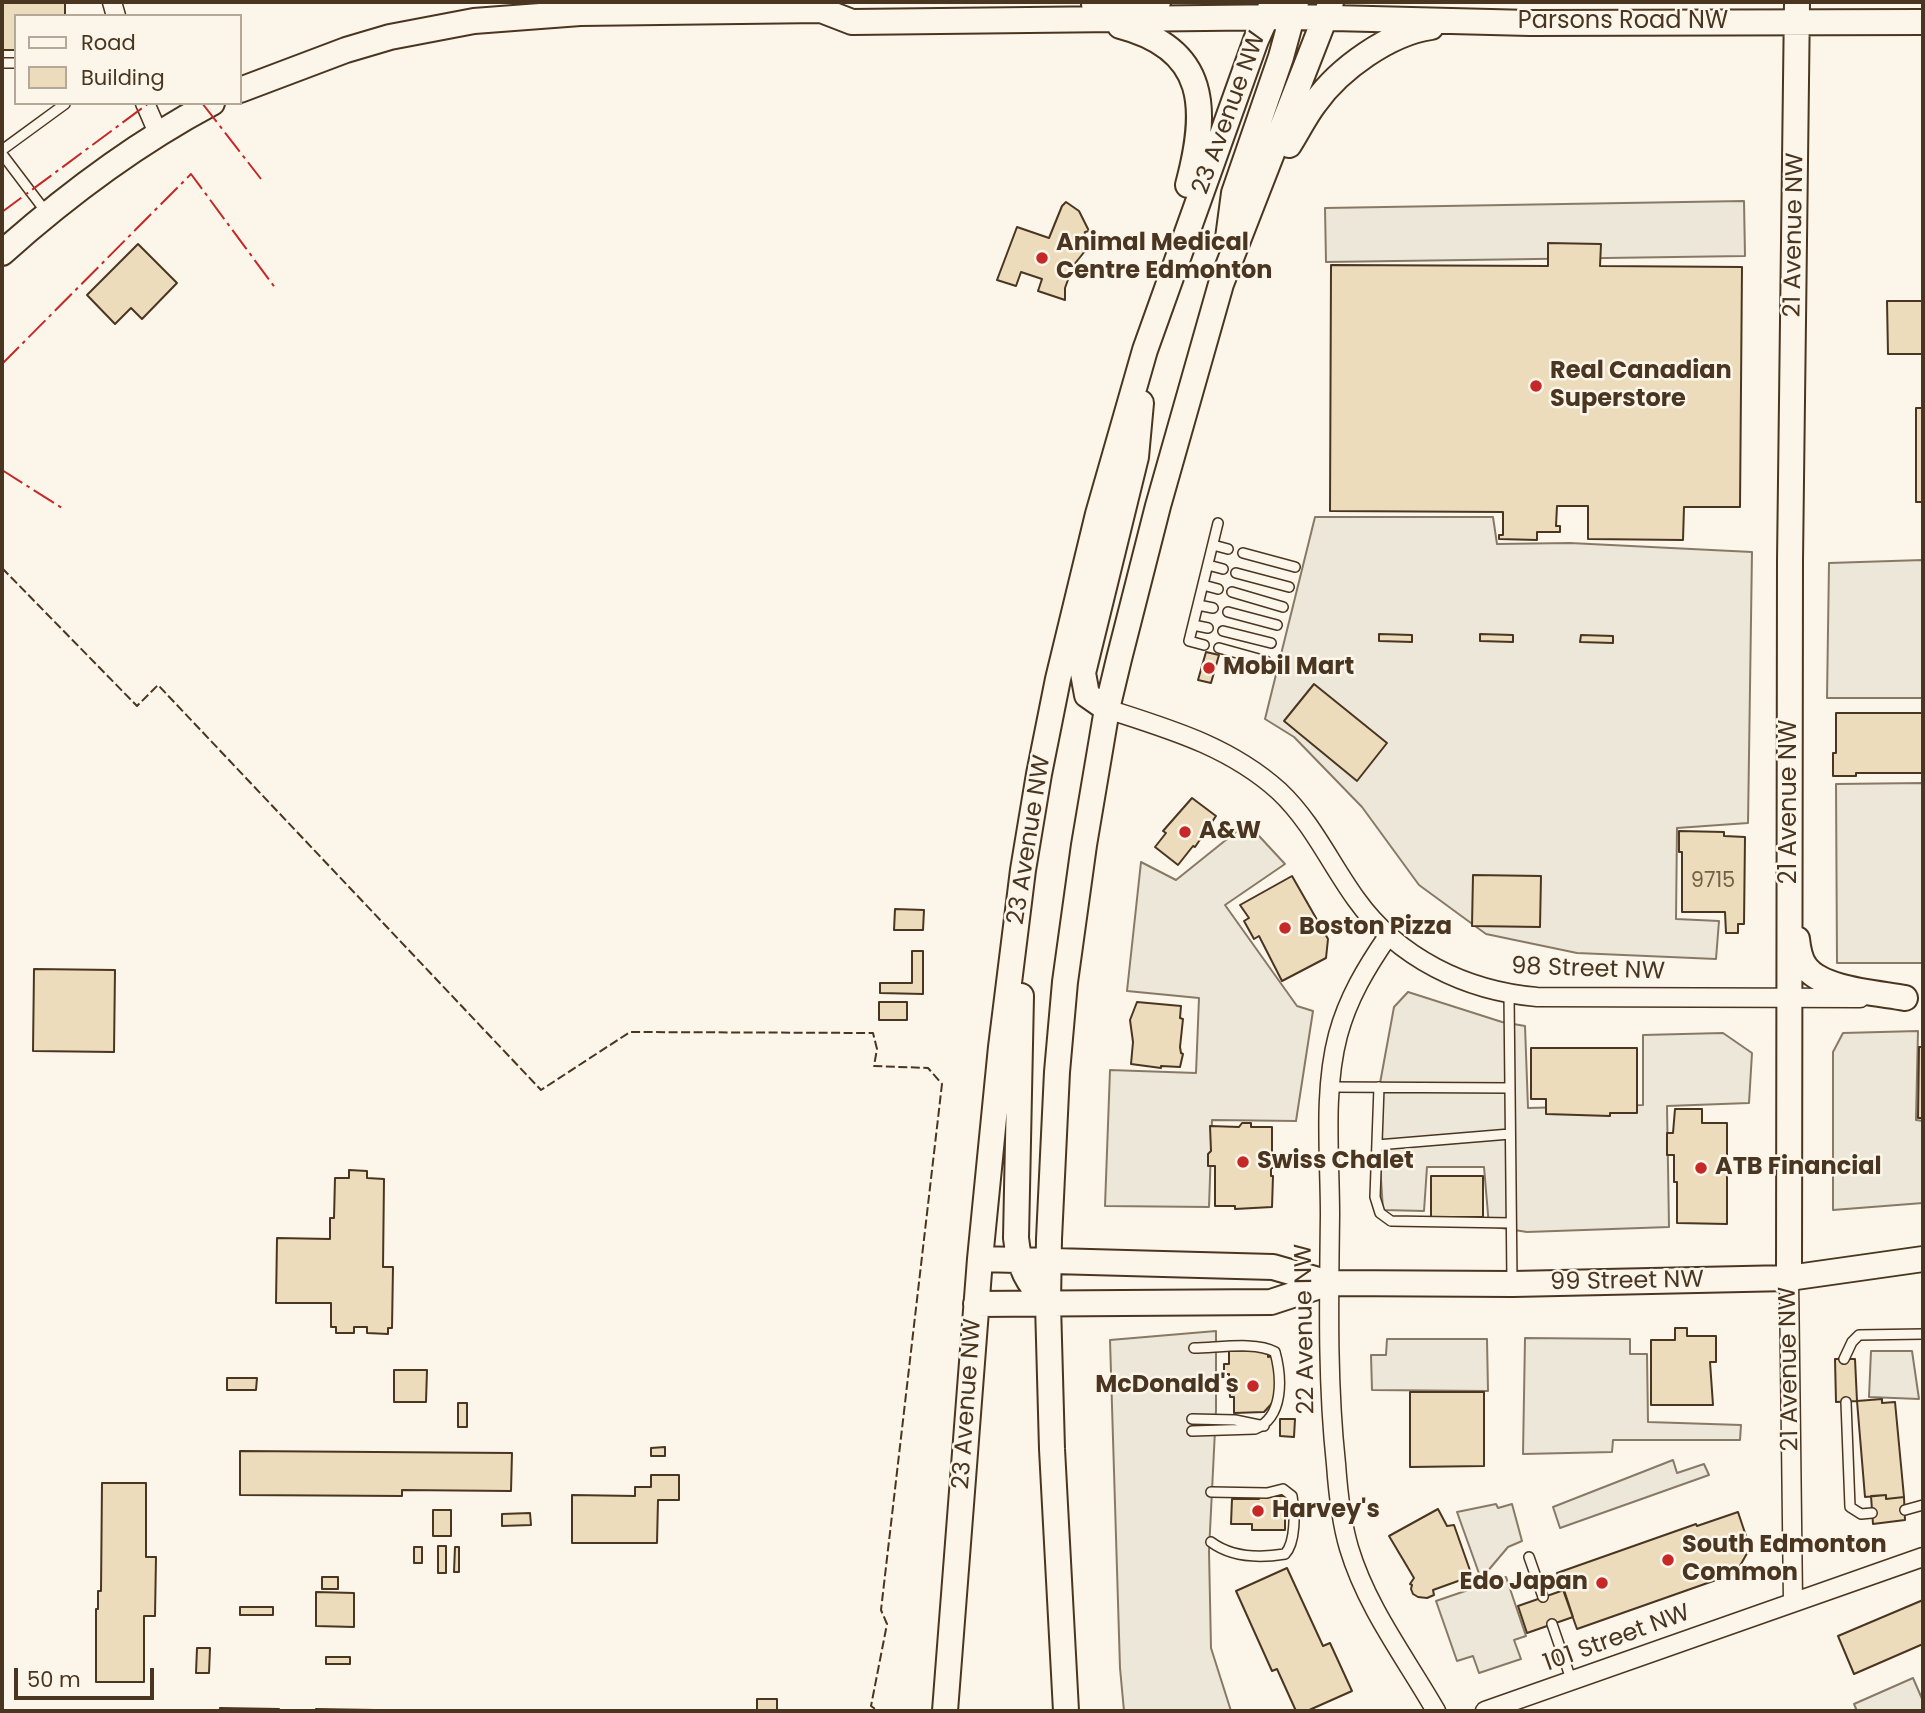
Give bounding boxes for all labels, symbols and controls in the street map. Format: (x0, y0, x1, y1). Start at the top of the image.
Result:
street label: Parsons Road NW (1518, 8, 1728, 36)
legend (14, 14, 242, 105)
text: Road (81, 28, 136, 57)
street label: 23 Avenue NW (1187, 28, 1273, 198)
text: Building (81, 63, 165, 92)
street label: 21 Avenue NW (1779, 152, 1811, 318)
place label: Animal Medical Centre Edmonton (1056, 230, 1273, 286)
marker: Animal Medical Centre Edmonton (1034, 250, 1050, 266)
place label: Real Canadian Superstore (1550, 358, 1732, 414)
marker: Real Canadian Superstore (1528, 378, 1544, 394)
place label: Mobil Mart (1223, 654, 1354, 682)
marker: Mobil Mart (1201, 660, 1217, 676)
street label: 21 Avenue NW (1776, 720, 1804, 884)
street label: 23 Avenue NW (1002, 753, 1058, 927)
place label: A&W (1199, 818, 1261, 846)
marker: A&W (1177, 824, 1193, 840)
house number: 9715 (1691, 869, 1735, 895)
place label: Boston Pizza (1299, 914, 1452, 942)
marker: Boston Pizza (1277, 920, 1293, 936)
street label: 98 Street NW (1511, 953, 1665, 987)
place label: Swiss Chalet (1257, 1148, 1414, 1176)
marker: Swiss Chalet (1235, 1154, 1251, 1170)
place label: ATB Financial (1715, 1154, 1882, 1182)
marker: ATB Financial (1693, 1160, 1709, 1176)
street label: 22 Avenue NW (1290, 1243, 1322, 1415)
street label: 99 Street NW (1550, 1266, 1704, 1298)
street label: 21 Avenue NW (1774, 1286, 1806, 1452)
street label: 23 Avenue NW (948, 1318, 988, 1490)
place label: McDonald's (1095, 1372, 1239, 1400)
marker: McDonald's (1245, 1378, 1261, 1394)
place label: Harvey's (1272, 1497, 1380, 1525)
marker: Harvey's (1250, 1503, 1266, 1519)
place label: South Edmonton Common (1682, 1532, 1887, 1588)
marker: South Edmonton Common (1660, 1552, 1676, 1568)
place label: Edo Japan (1459, 1569, 1588, 1597)
marker: Edo Japan (1594, 1575, 1610, 1591)
street label: 101 Street NW (1540, 1599, 1694, 1679)
scale bar (18, 1654, 158, 1698)
text: 50 m (27, 1665, 81, 1694)

